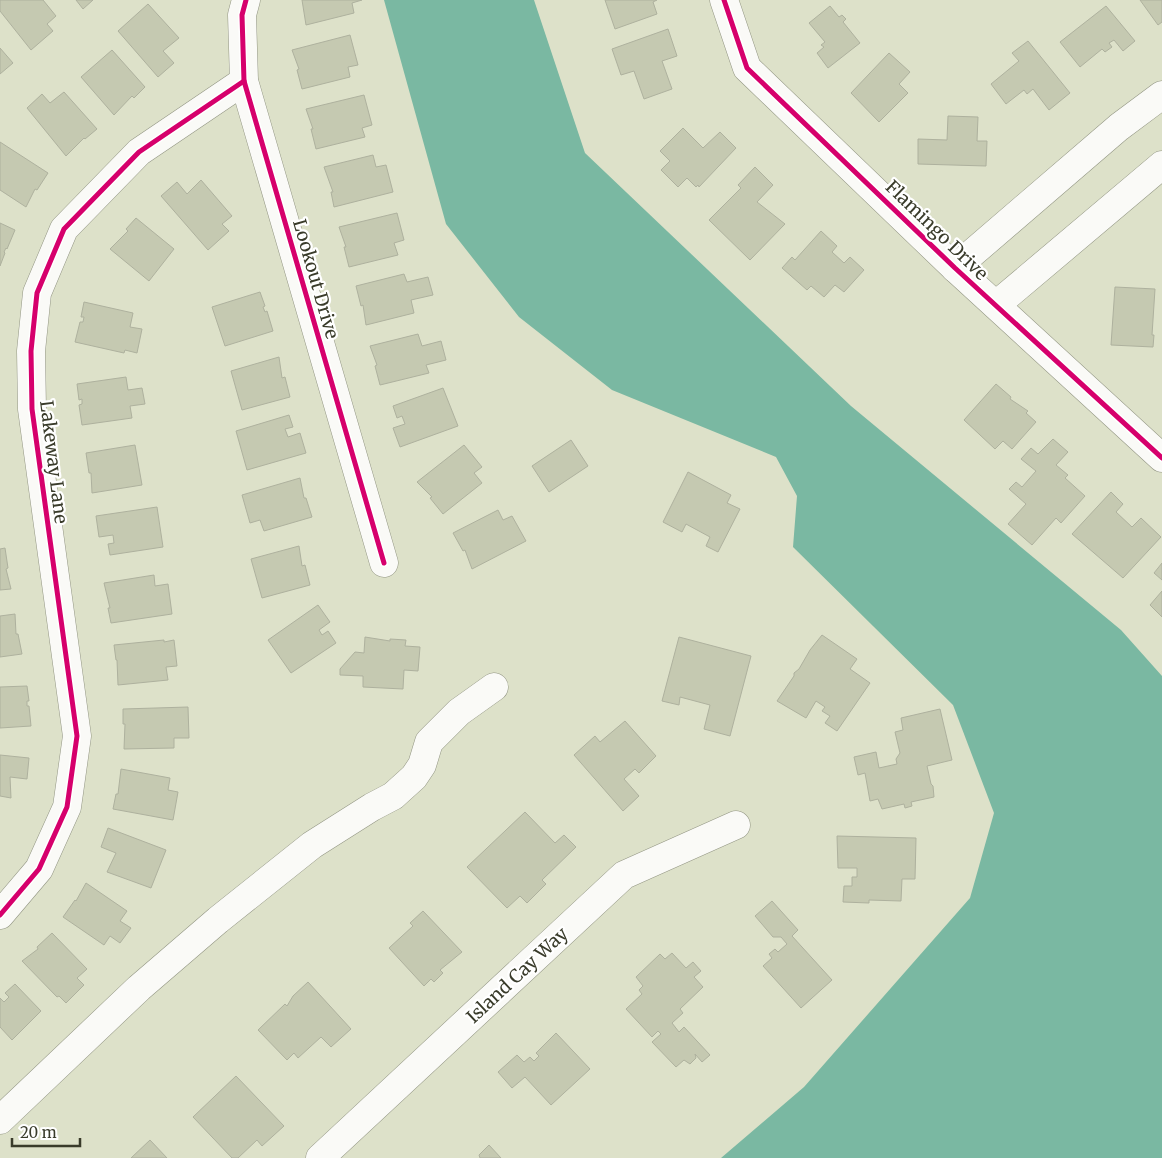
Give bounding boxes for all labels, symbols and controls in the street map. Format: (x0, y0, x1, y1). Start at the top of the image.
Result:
street label: Flamingo Drive (881, 175, 993, 285)
street label: Lookout Drive (288, 217, 344, 341)
street label: Lakeway Lane (35, 399, 73, 525)
street label: Island Cay Way (462, 922, 573, 1028)
scale bar (12, 1116, 80, 1148)
text: 20 m (20, 1123, 57, 1142)

